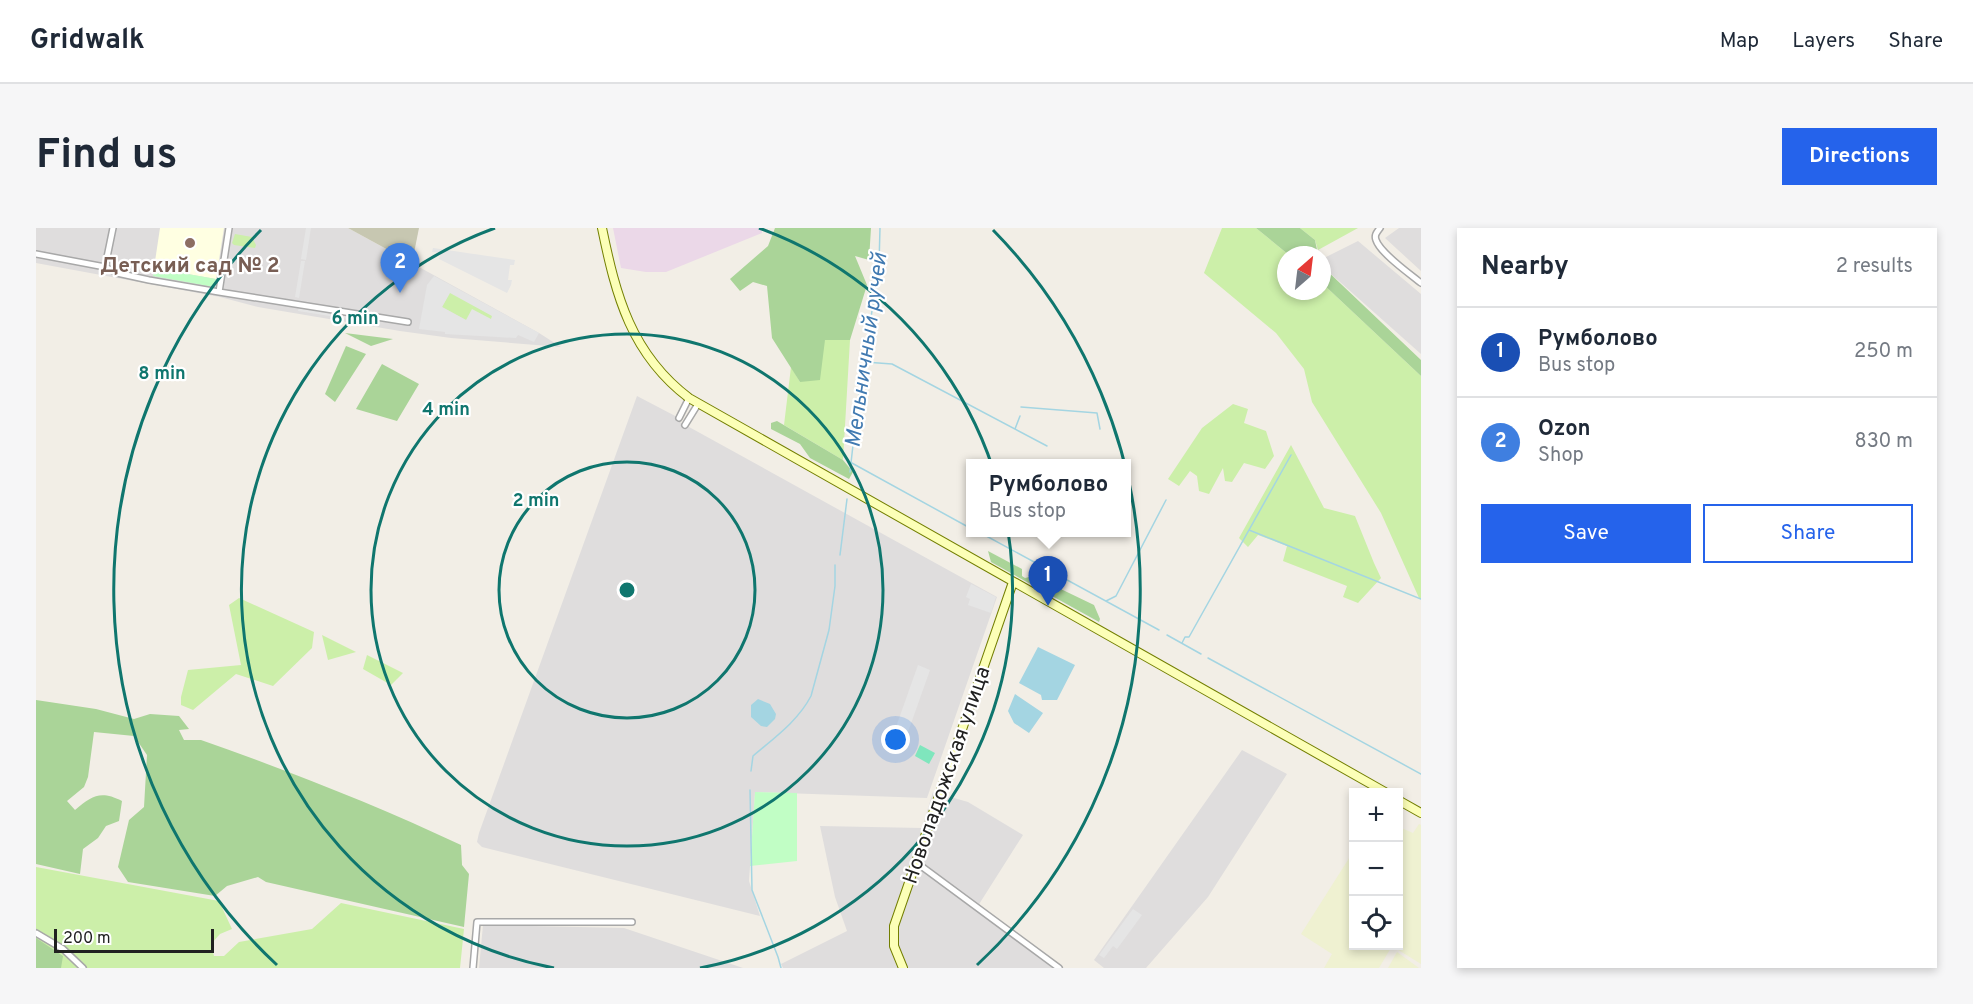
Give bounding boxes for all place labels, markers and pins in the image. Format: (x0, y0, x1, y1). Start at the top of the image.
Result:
marker: Детский сад № 2 (183, 236, 197, 250)
pin: 2 (380, 244, 420, 293)
place label: Детский сад № 2 (100, 253, 280, 280)
pin: 1 (1028, 556, 1068, 606)
centre of rings (617, 580, 637, 600)

